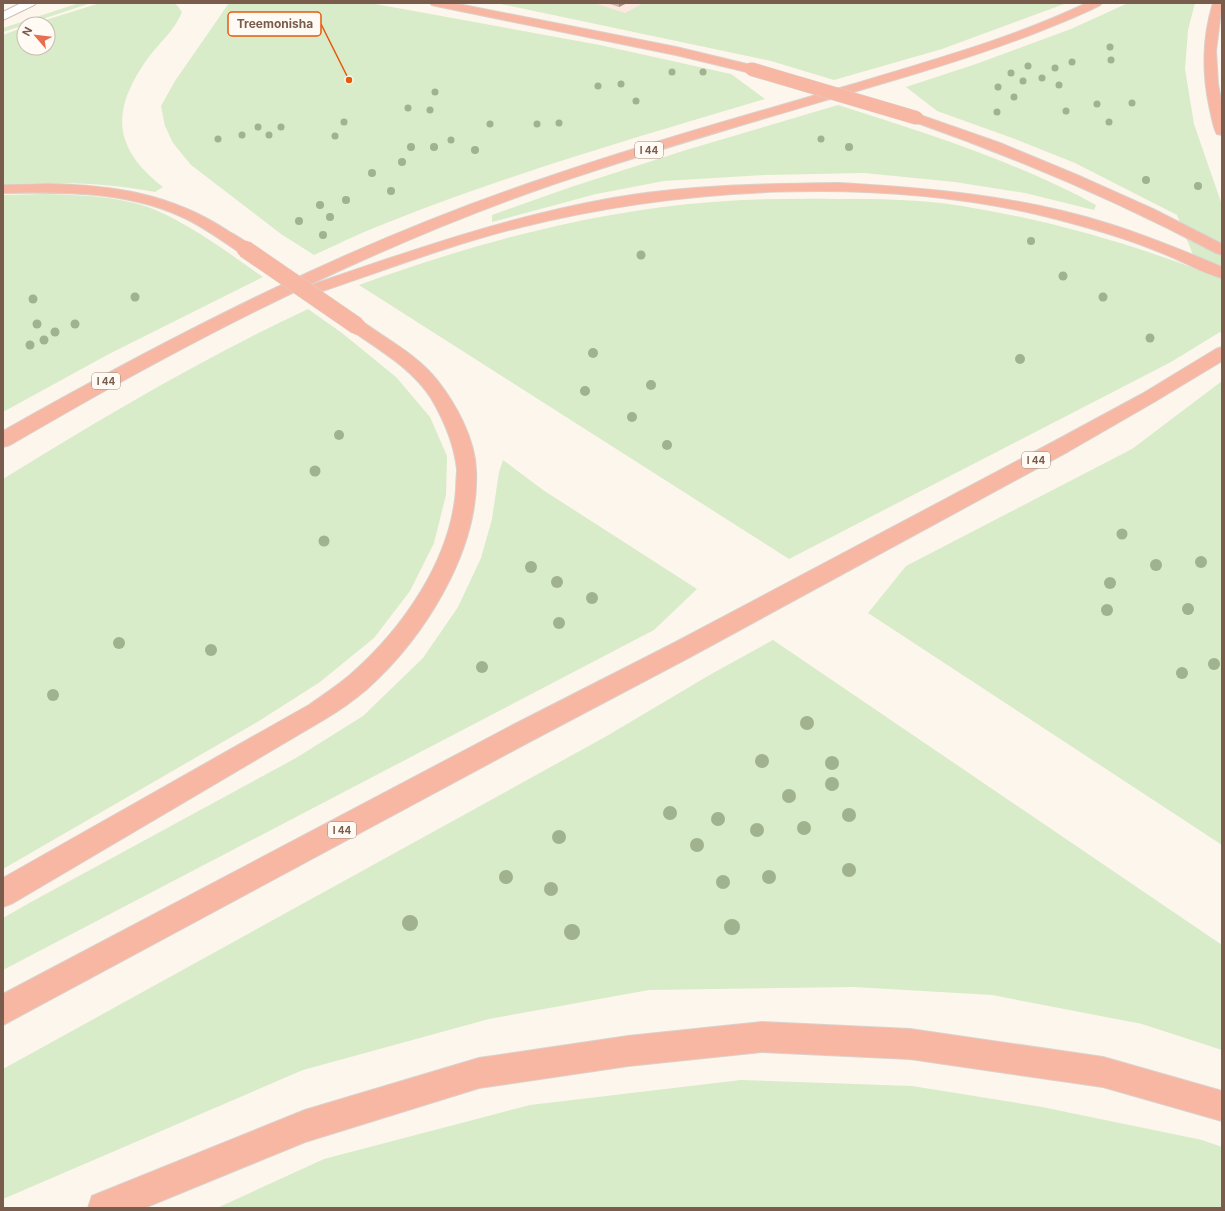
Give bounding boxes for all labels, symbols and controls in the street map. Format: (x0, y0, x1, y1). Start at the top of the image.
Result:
callout: Treemonisha (228, 12, 321, 36)
north arrow (16, 16, 56, 56)
text: Treemonisha (237, 16, 313, 31)
text: N (19, 24, 35, 38)
road number: I 44 (635, 142, 663, 158)
road number: I 44 (92, 373, 120, 389)
road number: I 44 (1022, 452, 1050, 468)
road number: I 44 (328, 822, 356, 838)

